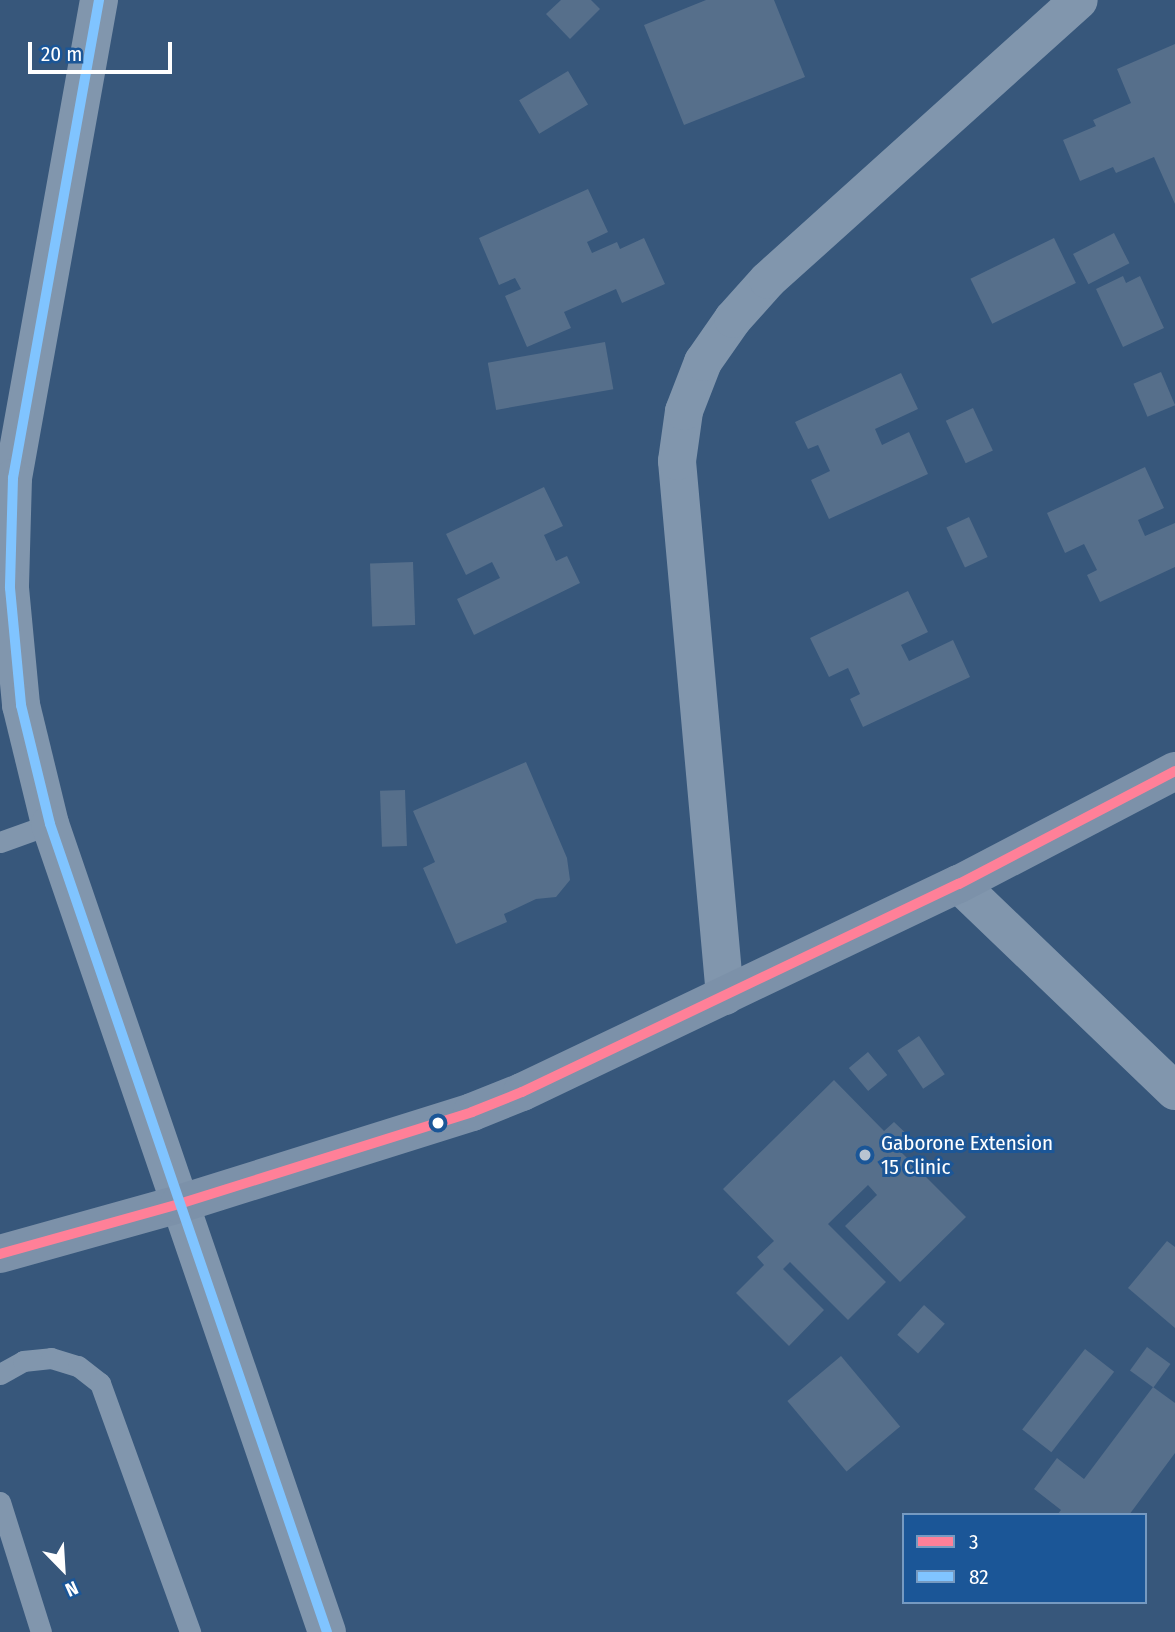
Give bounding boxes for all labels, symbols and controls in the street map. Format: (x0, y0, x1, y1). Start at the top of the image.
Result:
scale bar (32, 28, 175, 72)
text: 20 m (41, 41, 82, 67)
unlabelled marker (431, 1116, 445, 1130)
place label: Gaborone Extension 15 Clinic (881, 1130, 1053, 1180)
marker: Gaborone Extension 15 Clinic (855, 1145, 875, 1165)
legend (902, 1513, 1147, 1604)
text: 3 (969, 1529, 978, 1555)
north arrow (28, 1534, 98, 1604)
text: 82 (969, 1564, 989, 1590)
text: N (62, 1576, 82, 1601)

